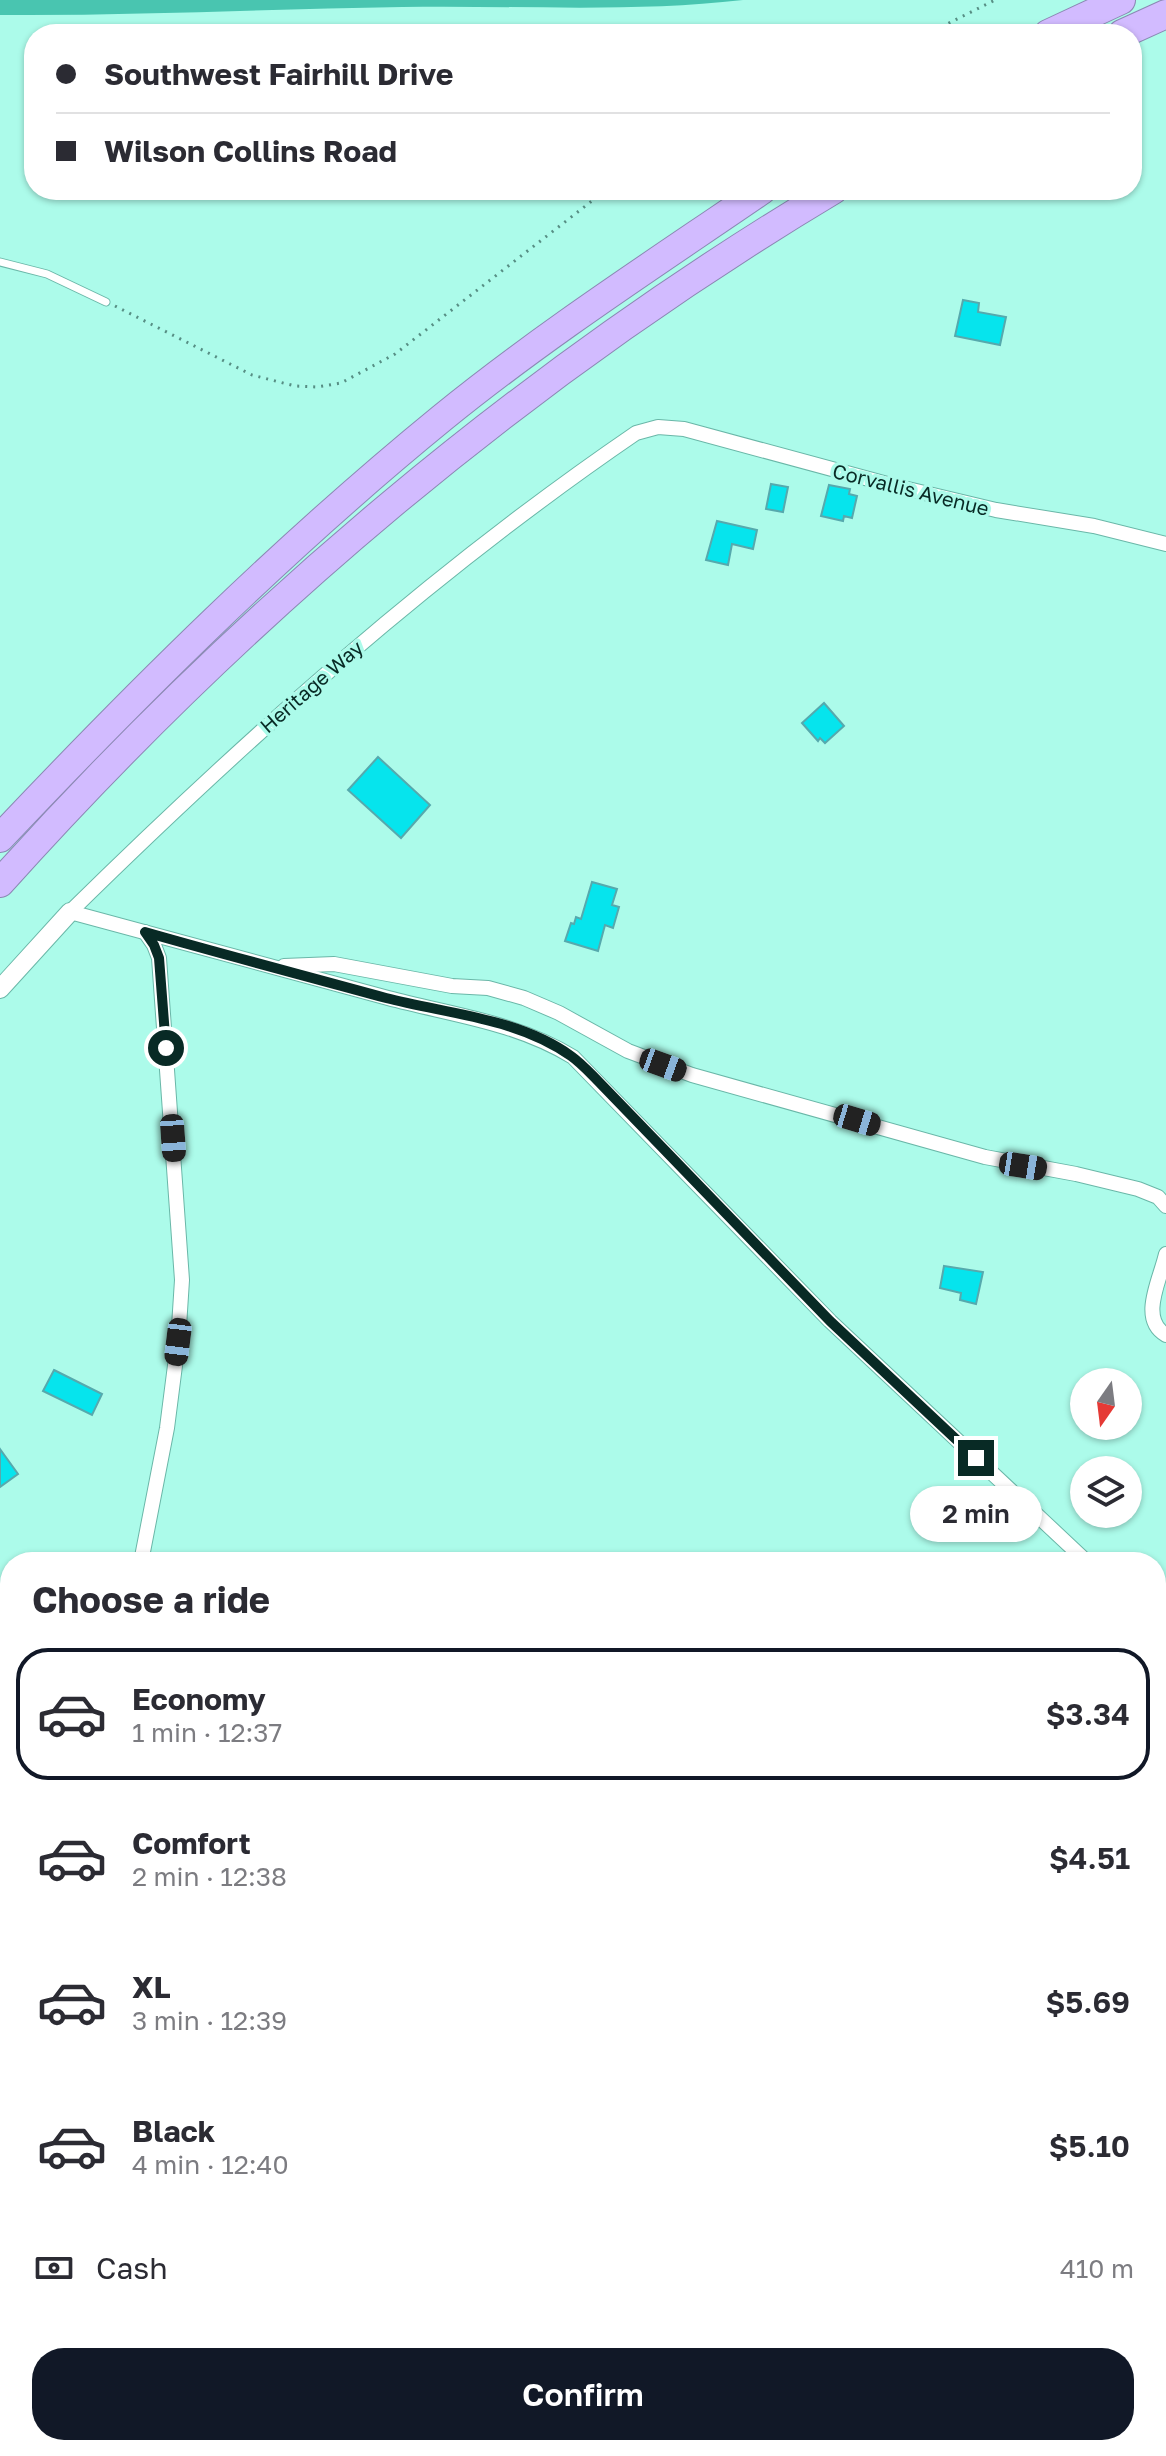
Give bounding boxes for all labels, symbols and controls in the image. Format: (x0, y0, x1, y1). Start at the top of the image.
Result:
text: Southwest Fairhill Drive (104, 56, 453, 92)
text: Wilson Collins Road (104, 133, 397, 169)
street label: Corvallis Avenue (830, 458, 992, 520)
street label: Heritage Way (255, 635, 367, 737)
route start (148, 1030, 184, 1066)
car (636, 1046, 690, 1084)
car (831, 1102, 883, 1138)
car (159, 1113, 187, 1163)
car (997, 1150, 1049, 1182)
car (163, 1317, 193, 1367)
north arrow (1070, 1368, 1142, 1440)
map controls (1070, 1368, 1142, 1528)
route end (958, 1440, 994, 1476)
button: layers (1070, 1456, 1142, 1528)
callout: 2 min (910, 1486, 1042, 1542)
text: 2 min (942, 1498, 1010, 1529)
text: Choose a ride (32, 1578, 270, 1621)
icon: car (36, 1678, 108, 1750)
text: Economy (132, 1681, 266, 1717)
text: $3.34 (1046, 1696, 1130, 1732)
text: 1 min · 12:37 (132, 1717, 282, 1748)
icon: car (36, 1822, 108, 1894)
text: Comfort (132, 1825, 251, 1861)
text: $4.51 (1049, 1840, 1130, 1876)
text: 2 min · 12:38 (132, 1861, 287, 1892)
icon: car (36, 1966, 108, 2038)
text: XL (132, 1969, 171, 2005)
text: $5.69 (1046, 1984, 1130, 2020)
text: 3 min · 12:39 (132, 2005, 287, 2036)
icon: car (36, 2110, 108, 2182)
text: Black (132, 2113, 215, 2149)
text: $5.10 (1049, 2128, 1130, 2164)
text: 4 min · 12:40 (132, 2149, 289, 2180)
icon: cash (32, 2246, 76, 2290)
text: Cash (96, 2250, 168, 2286)
text: 410 m (1060, 2253, 1134, 2284)
button: Confirm (32, 2348, 1134, 2440)

